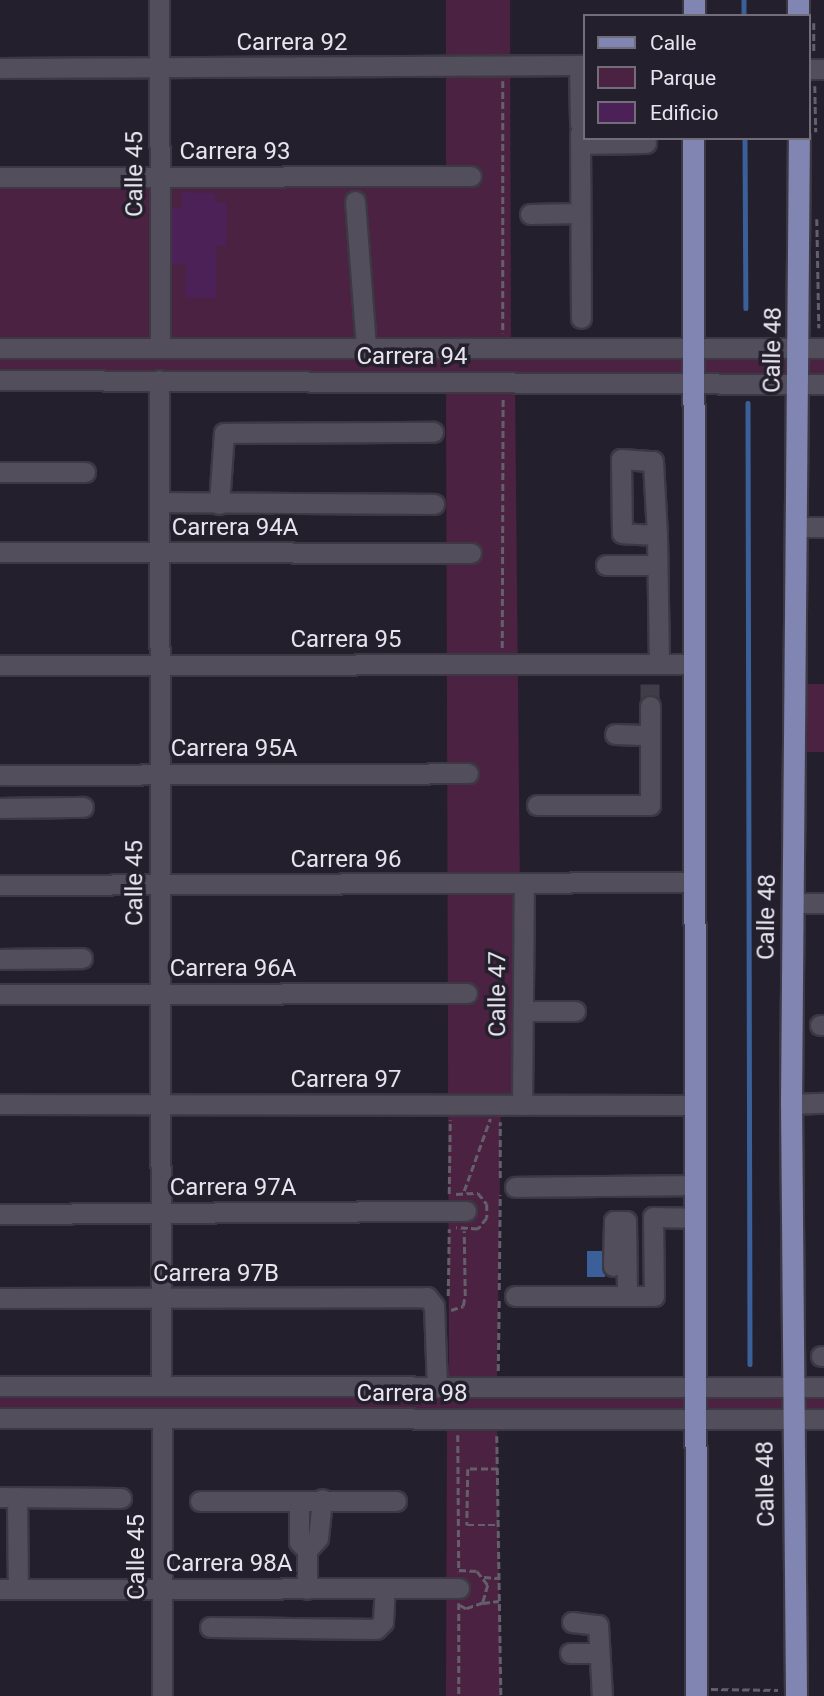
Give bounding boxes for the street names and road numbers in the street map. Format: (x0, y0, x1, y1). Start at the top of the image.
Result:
street label: Carrera 92 (236, 29, 348, 57)
street label: Calle 45 (121, 131, 149, 217)
street label: Carrera 93 (179, 138, 291, 166)
street label: Calle 48 (758, 307, 788, 393)
street label: Carrera 94 (356, 343, 468, 371)
street label: Carrera 94A (172, 514, 298, 542)
street label: Carrera 95 (290, 626, 402, 654)
street label: Carrera 95A (171, 735, 297, 763)
street label: Calle 45 (121, 840, 149, 926)
street label: Carrera 96 (290, 846, 402, 874)
street label: Calle 48 (752, 874, 782, 960)
street label: Calle 47 (484, 951, 512, 1037)
street label: Carrera 96A (170, 955, 296, 983)
street label: Carrera 97 (290, 1066, 402, 1094)
street label: Carrera 97A (170, 1174, 296, 1202)
street label: Carrera 97B (153, 1260, 279, 1288)
street label: Carrera 98 (356, 1380, 468, 1408)
street label: Calle 48 (751, 1441, 781, 1527)
street label: Calle 45 (123, 1514, 151, 1600)
street label: Carrera 98A (166, 1550, 292, 1578)

